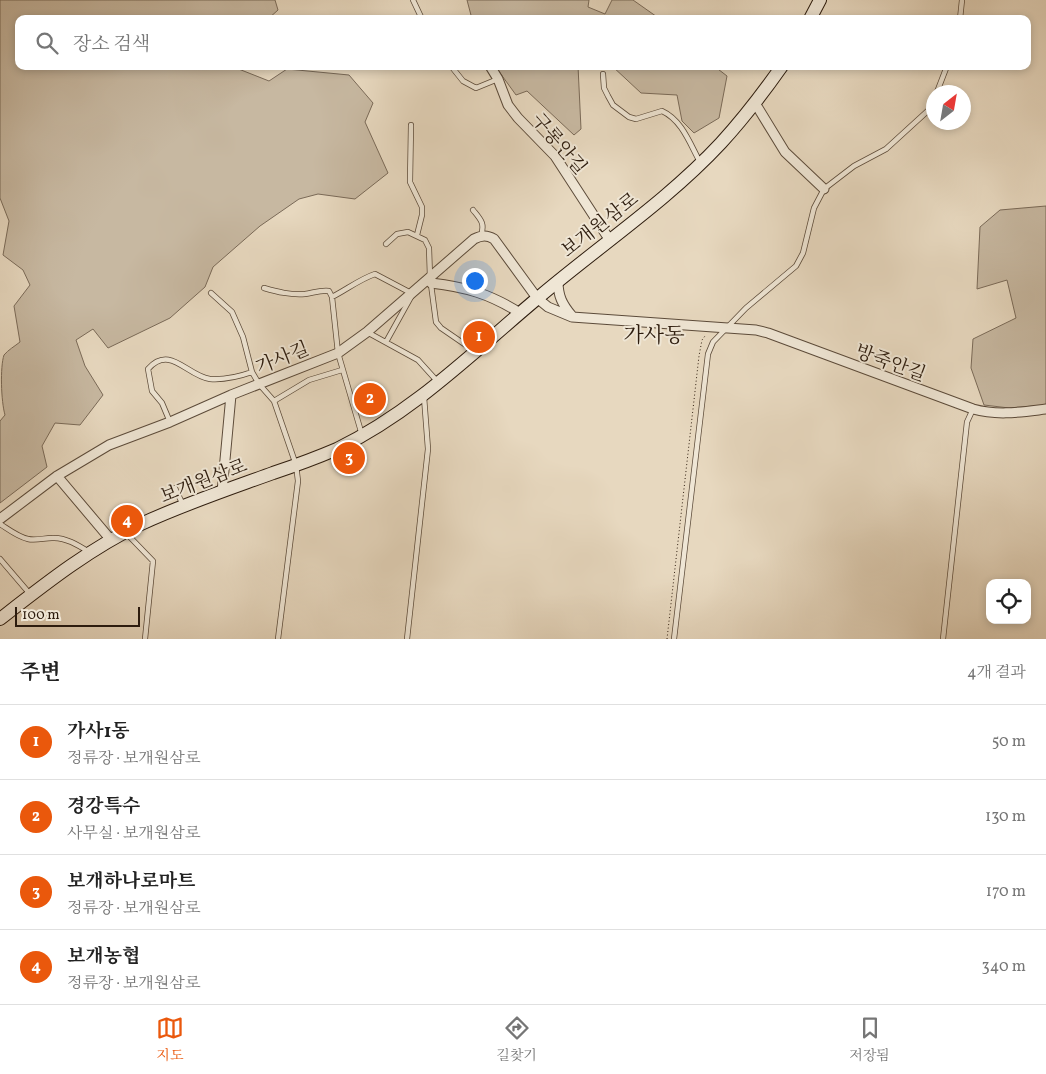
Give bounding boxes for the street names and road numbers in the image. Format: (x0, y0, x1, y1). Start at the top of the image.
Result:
street label: 구롱안길 (525, 108, 592, 181)
street label: 보개원삼로 (556, 187, 644, 264)
street label: 가사길 (252, 336, 313, 381)
street label: 방죽안길 (851, 339, 929, 389)
street label: 보개원삼로 (156, 453, 251, 510)

